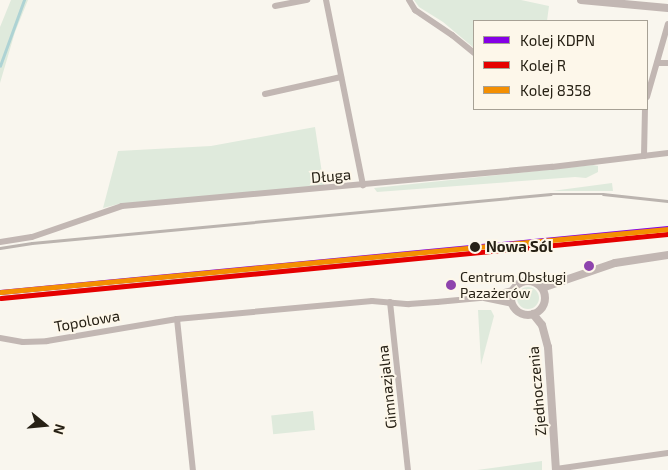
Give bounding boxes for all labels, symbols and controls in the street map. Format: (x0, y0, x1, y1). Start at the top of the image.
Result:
legend (473, 20, 648, 110)
text: Kolej KDPN (520, 31, 595, 49)
text: Kolej R (520, 56, 566, 74)
text: Kolej 8358 (520, 81, 591, 99)
street label: Długa (310, 165, 352, 187)
place label: Nowa Sól (486, 238, 553, 256)
marker: Nowa Sól (468, 240, 482, 254)
unlabelled marker (584, 261, 594, 271)
place label: Centrum Obsługi Pazażerów (460, 269, 566, 302)
marker: Centrum Obsługi Pazażerów (446, 280, 456, 290)
street label: Topolowa (53, 306, 121, 336)
street label: Gimnazjalna (374, 344, 400, 430)
street label: Zjednoczenia (524, 345, 550, 437)
north arrow (20, 400, 70, 450)
text: N (50, 422, 69, 437)

